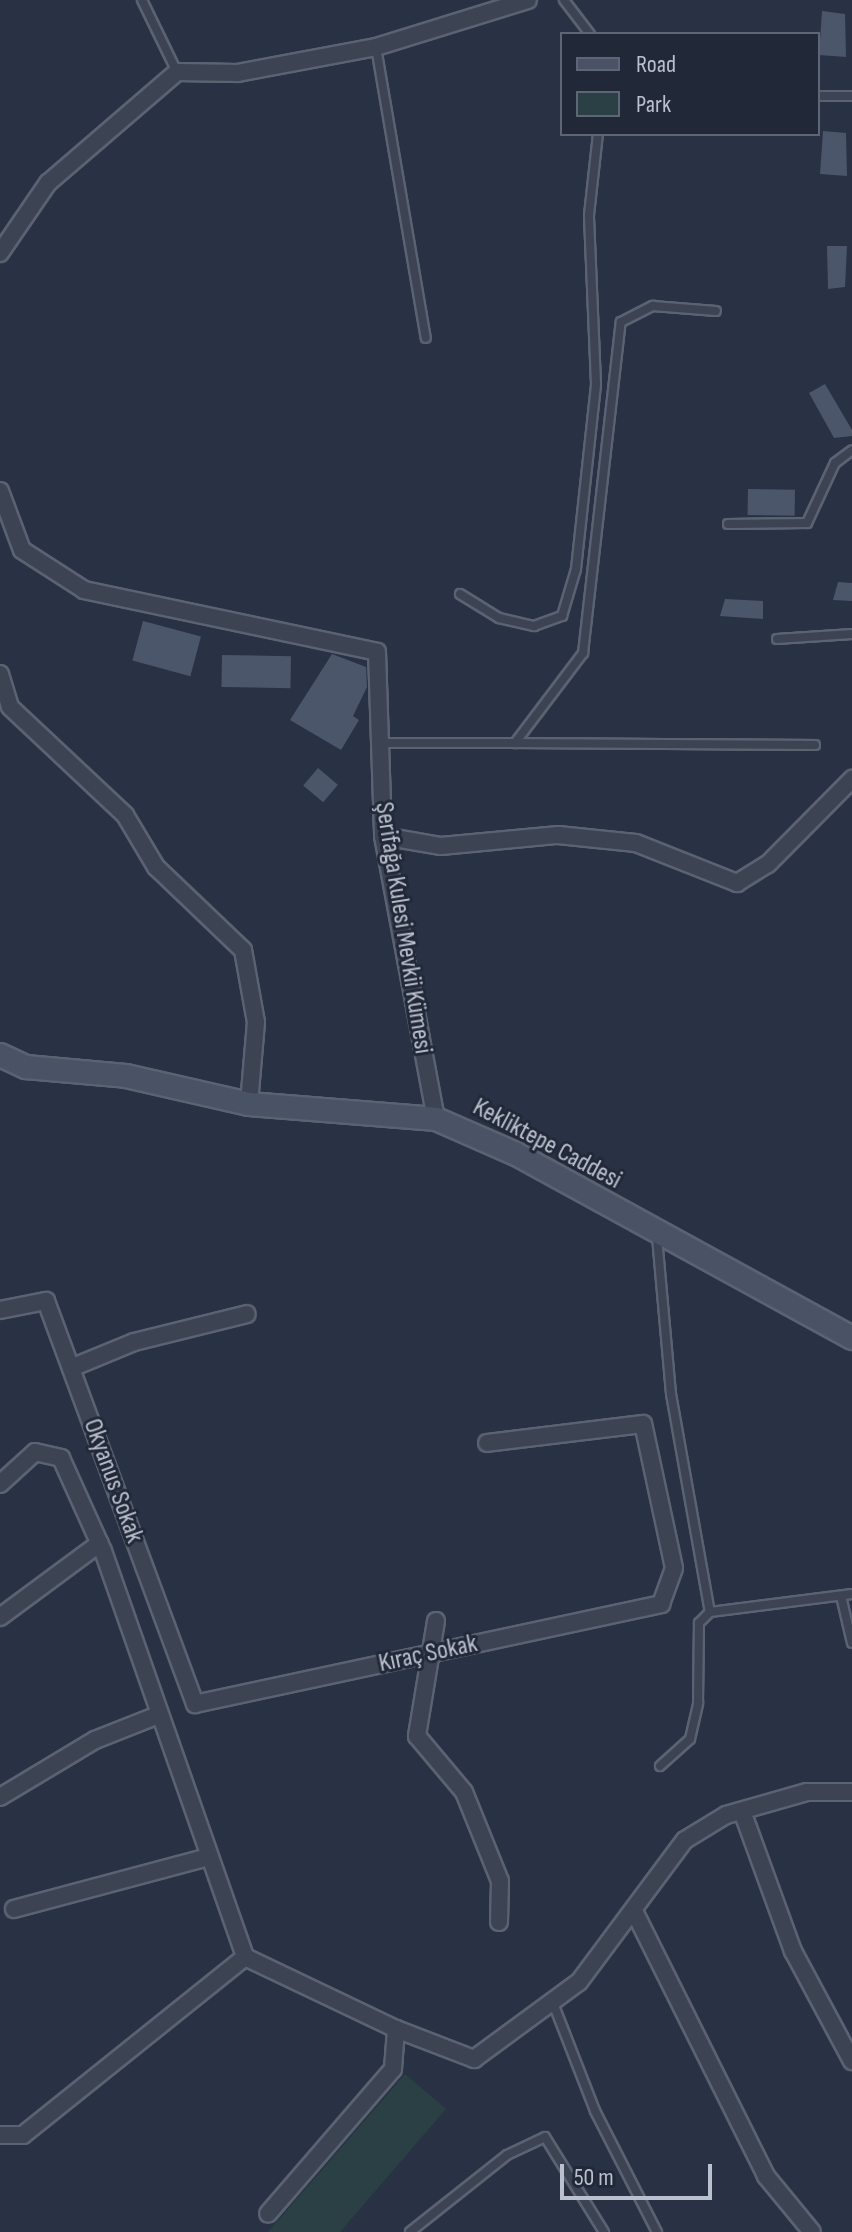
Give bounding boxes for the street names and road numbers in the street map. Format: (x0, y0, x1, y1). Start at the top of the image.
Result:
street label: Şerifağa Kulesi Mevkii Kümesi (368, 800, 438, 1056)
street label: Kekliktepe Caddesi (467, 1092, 627, 1196)
street label: Okyanus Sokak (76, 1415, 150, 1547)
street label: Kıraç Sokak (376, 1628, 480, 1680)

